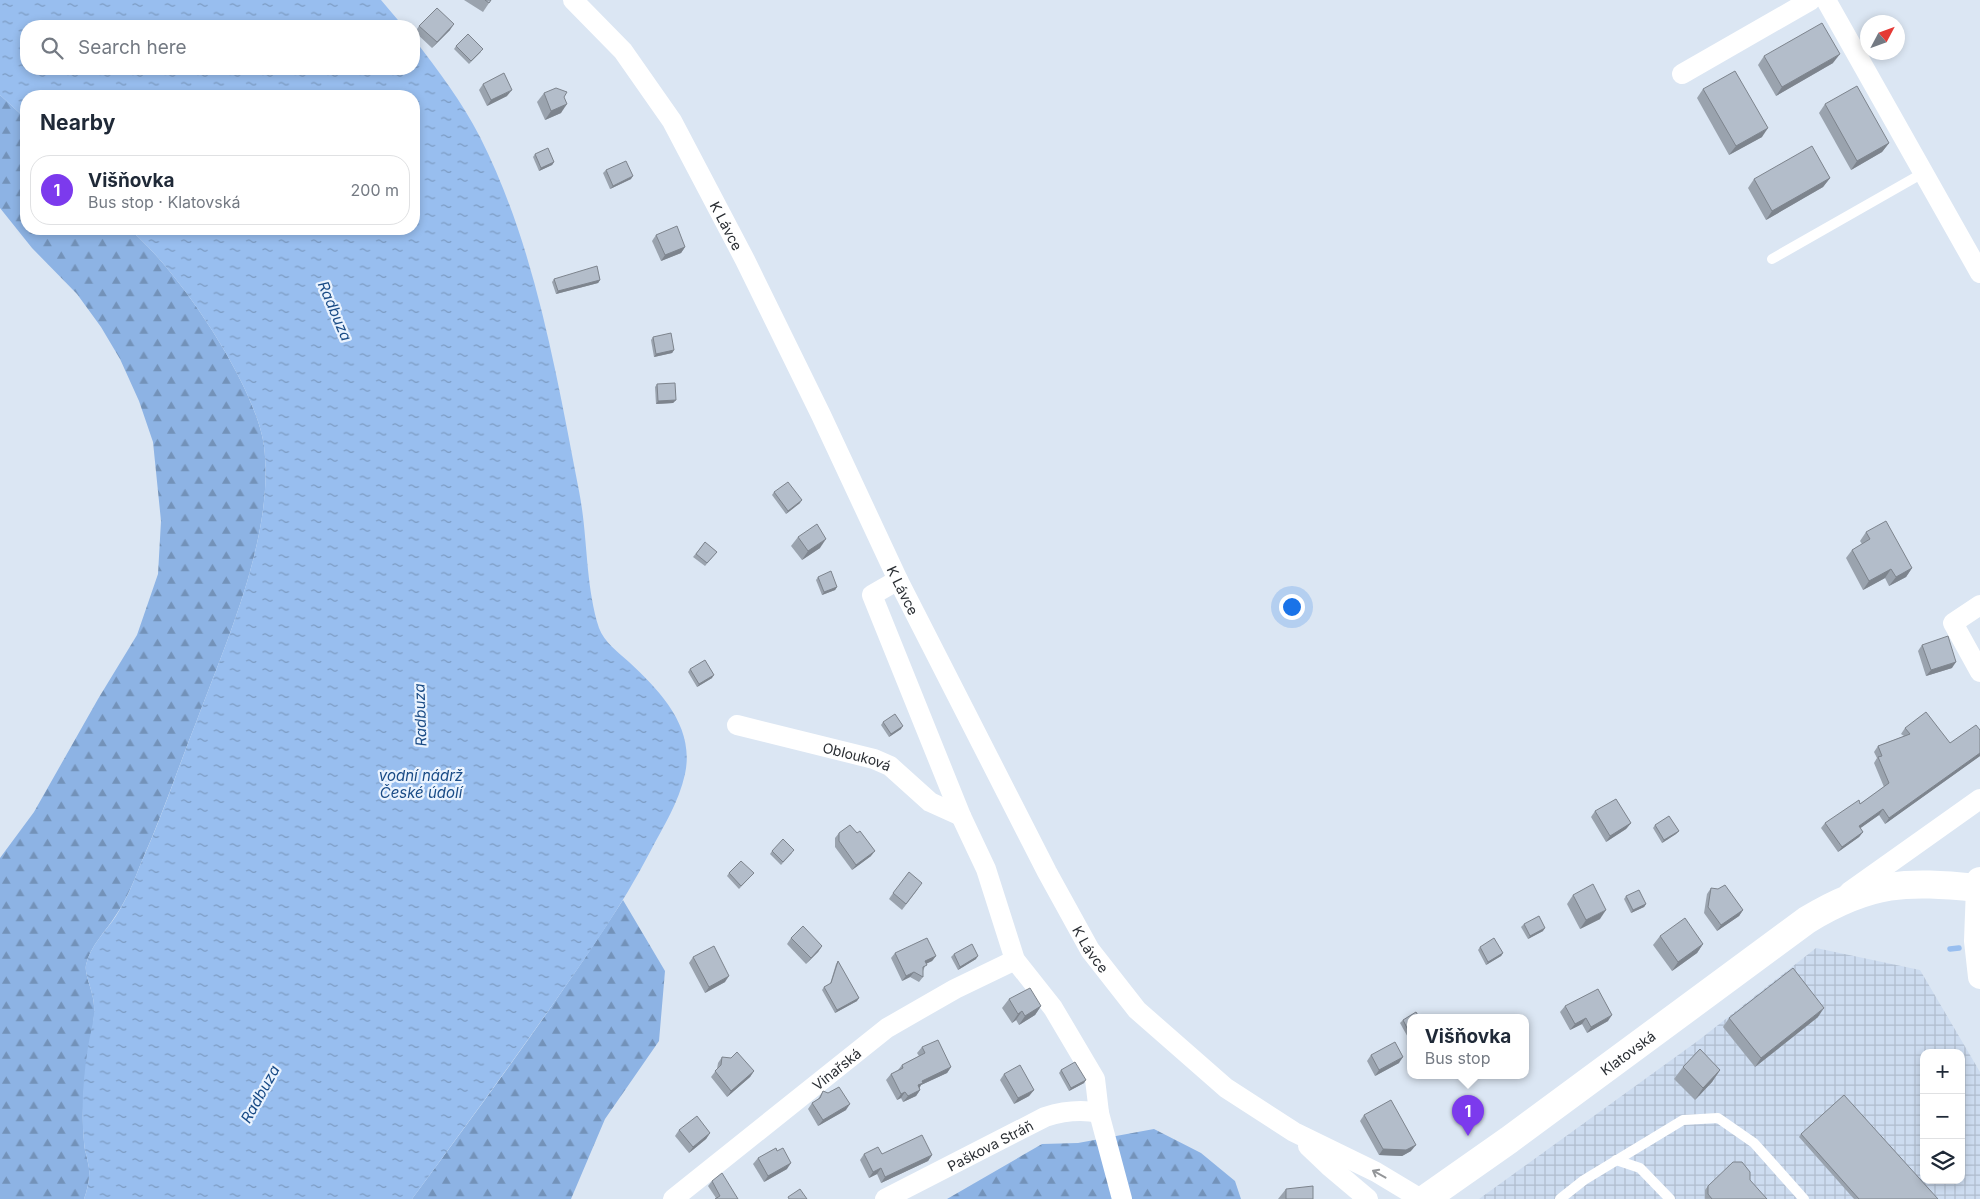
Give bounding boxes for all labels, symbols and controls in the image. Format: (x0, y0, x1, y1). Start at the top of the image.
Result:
north arrow (1860, 15, 1905, 60)
search box (20, 20, 420, 75)
icon: search (38, 34, 66, 62)
text: Search here (78, 36, 187, 59)
text: Nearby (40, 110, 115, 135)
text: Višňovka (88, 169, 175, 192)
text: 1 (54, 180, 60, 200)
text: 200 m (351, 180, 399, 200)
text: Bus stop · Klatovská (88, 192, 241, 212)
street label: K Lávce (707, 198, 747, 253)
water label: Radbuza (314, 278, 356, 344)
street label: K Lávce (884, 563, 923, 618)
your location (1279, 594, 1305, 620)
water label: Radbuza (409, 683, 431, 747)
street label: Oblouková (821, 738, 894, 774)
water label: vodní nádrž České údolí (379, 766, 464, 802)
street label: K Lávce (1070, 922, 1113, 976)
popup (1407, 1014, 1529, 1079)
text: Višňovka (1425, 1025, 1511, 1048)
street label: Klatovská (1597, 1027, 1658, 1078)
street label: Vinařská (809, 1044, 864, 1093)
text: Bus stop (1425, 1048, 1490, 1068)
map controls (1920, 1049, 1965, 1184)
button: + (1920, 1049, 1965, 1094)
water label: Radbuza (236, 1062, 284, 1126)
button: − (1920, 1094, 1965, 1139)
pin: 1 (1452, 1095, 1484, 1136)
street label: Paškova Stráň (944, 1116, 1036, 1174)
button: layers (1920, 1139, 1965, 1184)
one-way arrow (1372, 1169, 1386, 1179)

